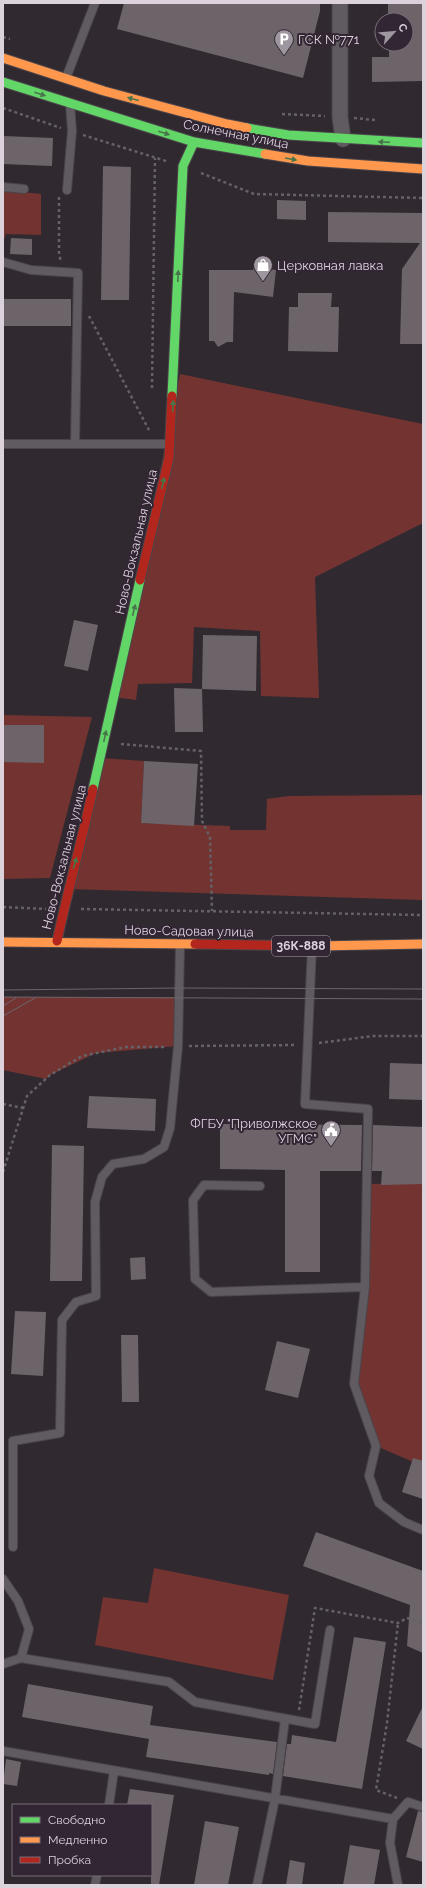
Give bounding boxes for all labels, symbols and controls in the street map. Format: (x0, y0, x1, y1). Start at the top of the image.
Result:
north arrow (374, 12, 414, 52)
text: С (395, 21, 410, 34)
parking icon: ГСК №771 (273, 28, 295, 56)
place label: ГСК №771 (298, 32, 360, 47)
one-way arrow (34, 92, 46, 98)
one-way arrow (126, 95, 139, 101)
street label: Солнечная улица (182, 116, 290, 152)
one-way arrow (158, 130, 170, 136)
one-way arrow (378, 138, 390, 145)
one-way arrow (285, 156, 298, 162)
shop icon: Церковная лавка (252, 254, 274, 282)
place label: Церковная лавка (277, 258, 383, 273)
one-way arrow (175, 269, 181, 282)
one-way arrow (169, 400, 176, 412)
street label: Ново-Вокзальная улица (112, 468, 160, 616)
one-way arrow (161, 477, 167, 489)
one-way arrow (132, 603, 138, 616)
one-way arrow (103, 730, 109, 742)
street label: Ново-Вокзальная улица (39, 783, 89, 931)
one-way arrow (73, 856, 79, 869)
street label: Ново-Садовая улица (124, 922, 254, 940)
road number: 36К-888 (272, 936, 330, 956)
place label: ФГБУ "Приволжское УГМС" (190, 1116, 317, 1146)
public building icon: ФГБУ "Приволжское УГМС" (320, 1119, 342, 1147)
legend (12, 1804, 152, 1876)
text: Свободно (48, 1813, 105, 1827)
text: Медленно (48, 1833, 107, 1847)
text: Пробка (48, 1853, 91, 1867)

